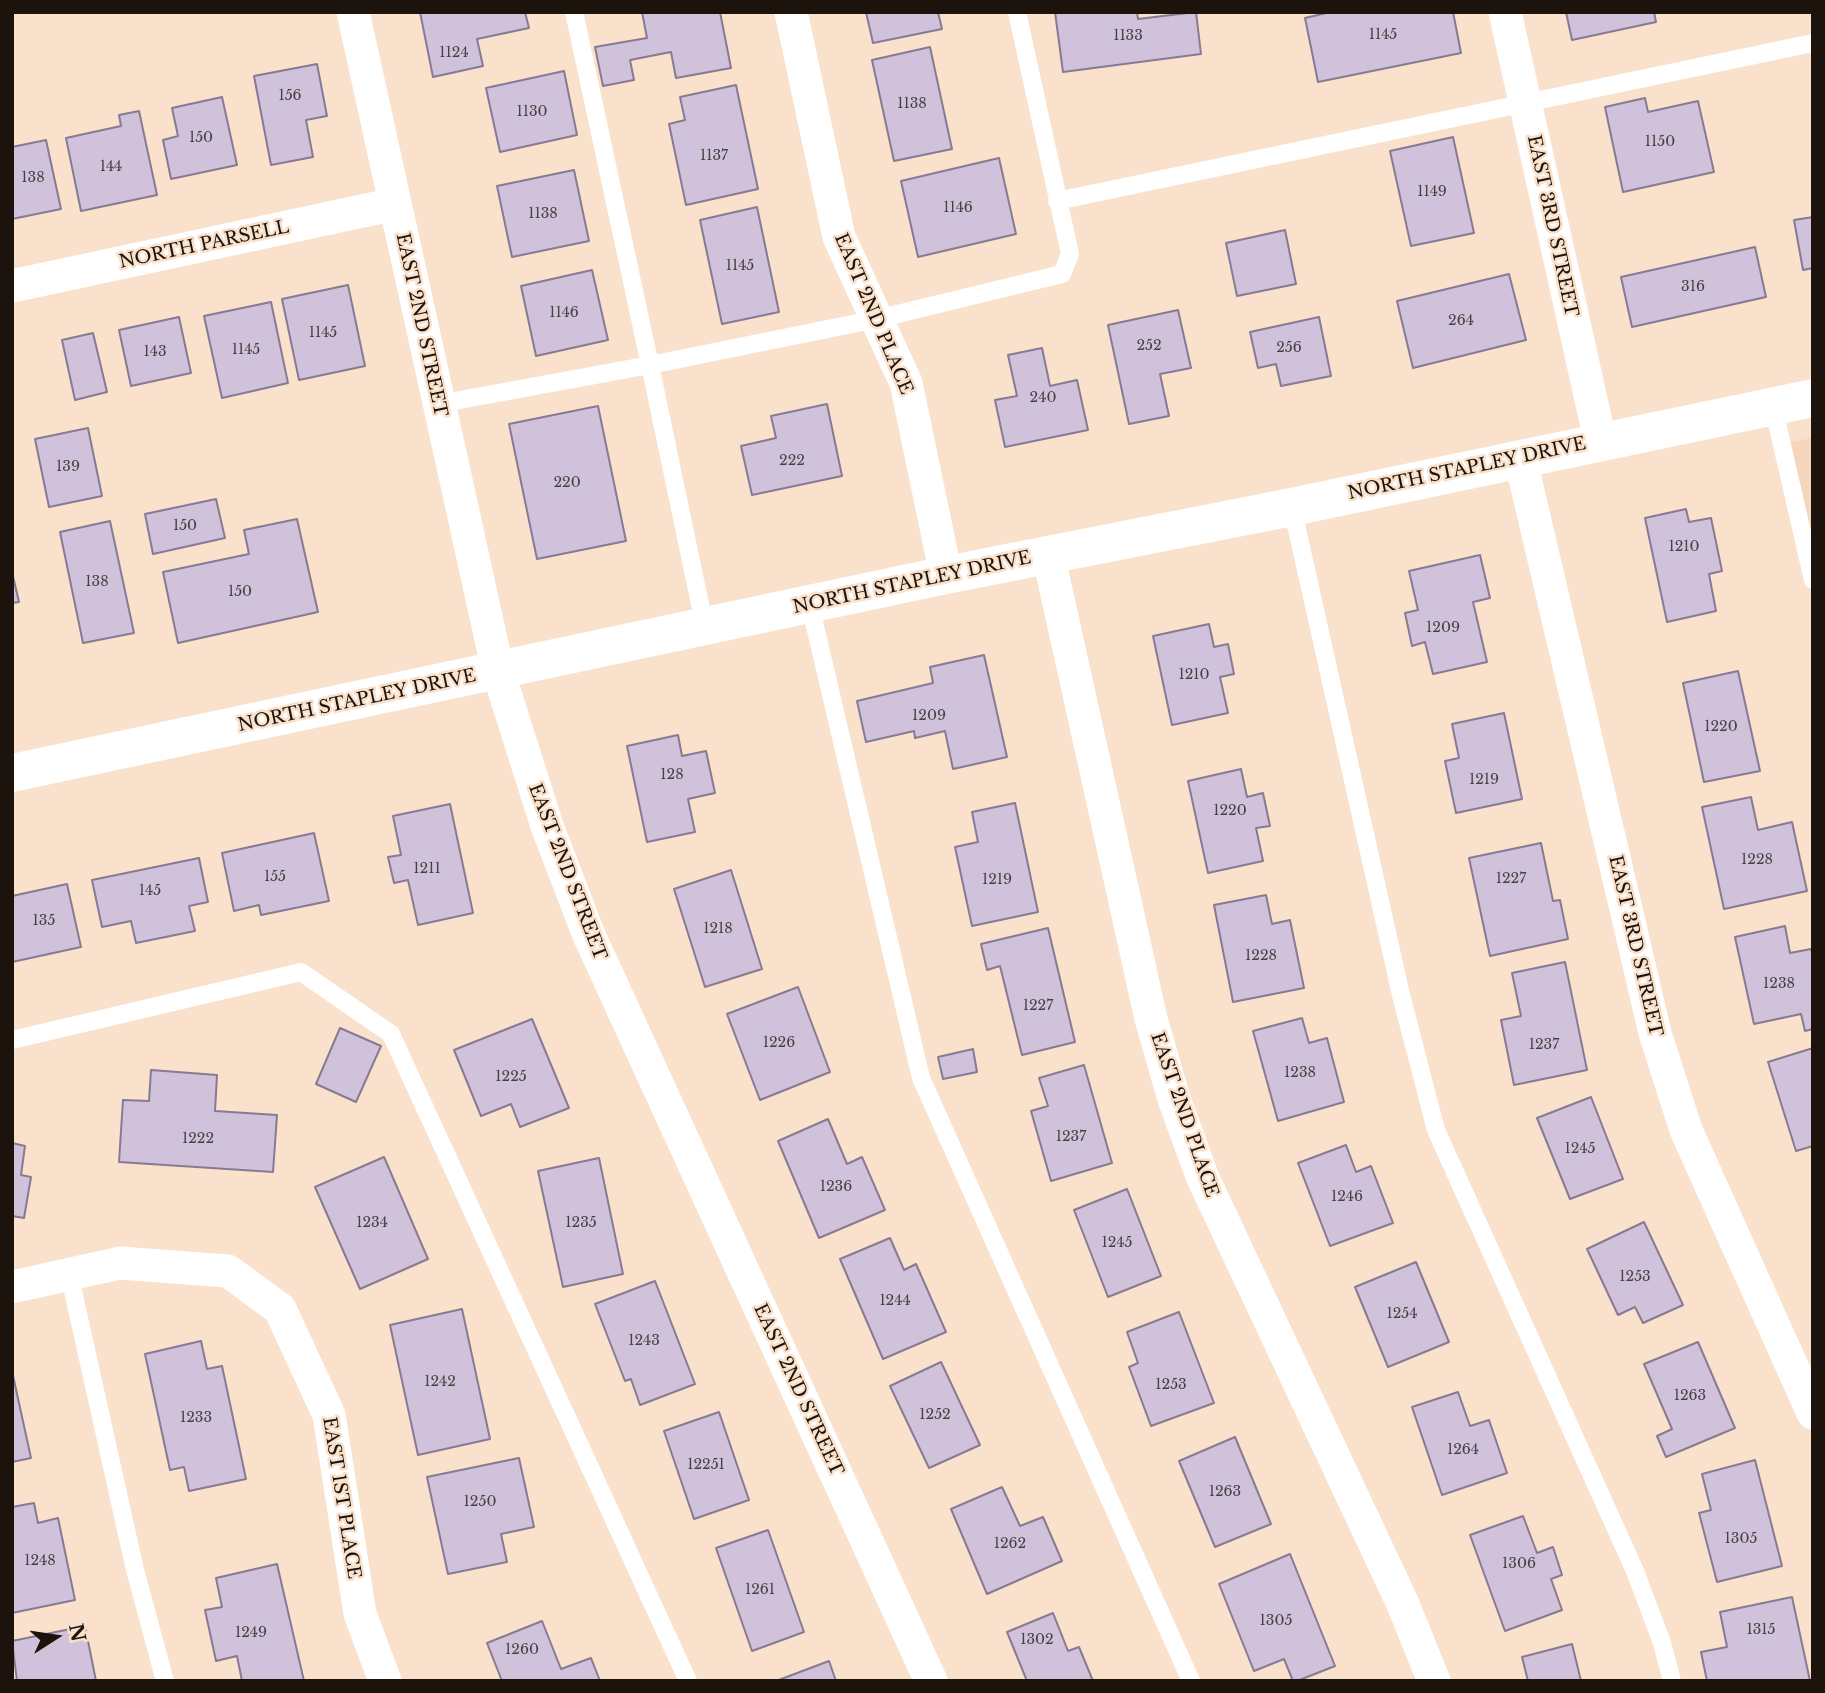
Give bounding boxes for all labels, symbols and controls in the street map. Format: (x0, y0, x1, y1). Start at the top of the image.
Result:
house number: 1145 (1369, 27, 1397, 43)
house number: 1133 (1113, 28, 1143, 44)
house number: 1124 (439, 45, 469, 61)
house number: 156 (278, 88, 302, 104)
house number: 1138 (897, 96, 927, 112)
house number: 1130 (516, 104, 548, 120)
house number: 150 (189, 130, 213, 146)
street label: EAST 3RD STREET (1522, 133, 1582, 319)
house number: 1150 (1645, 134, 1675, 150)
house number: 1137 (700, 148, 728, 164)
house number: 144 (100, 159, 122, 175)
house number: 138 (21, 170, 45, 186)
house number: 1149 (1417, 184, 1447, 200)
house number: 1146 (943, 200, 973, 216)
house number: 1138 (528, 206, 558, 222)
street label: NORTH PARSELL (117, 216, 291, 274)
street label: EAST 2ND PLACE (829, 230, 917, 398)
street label: EAST 2ND STREET (391, 231, 451, 419)
house number: 1145 (726, 258, 754, 274)
house number: 316 (1681, 279, 1705, 295)
house number: 1146 (549, 305, 579, 321)
house number: 264 (1448, 313, 1474, 329)
house number: 1145 (309, 325, 337, 341)
house number: 252 (1136, 338, 1162, 354)
house number: 256 (1276, 340, 1302, 356)
house number: 1145 (232, 342, 260, 358)
house number: 143 (143, 344, 167, 360)
house number: 240 (1030, 390, 1056, 406)
street label: NORTH STAPLEY DRIVE (1346, 433, 1588, 505)
house number: 222 (779, 453, 805, 469)
house number: 139 (56, 459, 80, 475)
house number: 220 (553, 475, 581, 491)
house number: 150 (173, 518, 197, 534)
house number: 1210 (1668, 539, 1700, 555)
street label: NORTH STAPLEY DRIVE (791, 547, 1033, 619)
house number: 138 (85, 574, 109, 590)
house number: 150 (228, 584, 252, 600)
house number: 1209 (1426, 620, 1460, 636)
street label: NORTH STAPLEY DRIVE (236, 665, 478, 737)
house number: 1210 (1178, 667, 1210, 683)
house number: 1209 (912, 708, 946, 724)
house number: 1220 (1704, 719, 1738, 735)
house number: 128 (660, 767, 684, 783)
house number: 1219 (1469, 772, 1499, 788)
street label: EAST 2ND STREET (523, 781, 611, 963)
house number: 1220 (1213, 803, 1247, 819)
house number: 1228 (1741, 852, 1773, 868)
street label: EAST 3RD STREET (1604, 853, 1666, 1039)
house number: 1211 (413, 861, 441, 877)
house number: 155 (264, 869, 286, 885)
house number: 1227 (1496, 871, 1526, 887)
house number: 1219 (982, 872, 1012, 888)
house number: 145 (139, 883, 161, 899)
house number: 135 (33, 913, 55, 929)
house number: 1218 (703, 921, 733, 937)
house number: 1228 (1245, 948, 1277, 964)
house number: 1238 (1763, 976, 1795, 992)
house number: 1227 (1023, 998, 1053, 1014)
street label: EAST 2ND PLACE (1146, 1030, 1222, 1200)
house number: 1226 (763, 1035, 795, 1051)
house number: 1237 (1529, 1037, 1559, 1053)
house number: 1238 (1284, 1065, 1316, 1081)
house number: 1225 (495, 1069, 527, 1085)
house number: 1237 (1056, 1129, 1086, 1145)
house number: 1222 (182, 1131, 214, 1147)
house number: 1245 (1564, 1141, 1596, 1157)
house number: 1236 (820, 1179, 852, 1195)
house number: 1246 (1331, 1189, 1363, 1205)
house number: 1234 (356, 1215, 388, 1231)
house number: 1235 (565, 1215, 597, 1231)
house number: 1245 (1101, 1235, 1133, 1251)
house number: 1253 (1619, 1269, 1651, 1285)
house number: 1244 (879, 1293, 911, 1309)
street label: EAST 2ND STREET (749, 1301, 847, 1479)
house number: 1254 (1386, 1306, 1418, 1322)
house number: 1243 (628, 1333, 660, 1349)
house number: 1242 (424, 1374, 456, 1390)
house number: 1253 (1155, 1377, 1187, 1393)
house number: 1263 (1674, 1388, 1706, 1404)
house number: 1252 (919, 1407, 951, 1423)
house number: 1233 (180, 1410, 212, 1426)
street label: EAST 1ST PLACE (318, 1415, 364, 1581)
house number: 1264 (1447, 1442, 1479, 1458)
house number: 12251 (687, 1457, 725, 1473)
house number: 1263 (1209, 1484, 1241, 1500)
house number: 1250 (464, 1494, 496, 1510)
house number: 1305 (1725, 1531, 1757, 1547)
house number: 1262 (994, 1536, 1026, 1552)
house number: 1248 (24, 1553, 56, 1569)
house number: 1306 (1502, 1556, 1536, 1572)
house number: 1261 (745, 1582, 775, 1598)
north arrow (21, 1602, 91, 1672)
house number: 1305 (1260, 1613, 1292, 1629)
text: N (64, 1621, 90, 1644)
house number: 1315 (1746, 1622, 1776, 1638)
house number: 1249 (235, 1625, 267, 1641)
house number: 1302 (1020, 1632, 1054, 1648)
house number: 1260 (505, 1642, 539, 1658)

